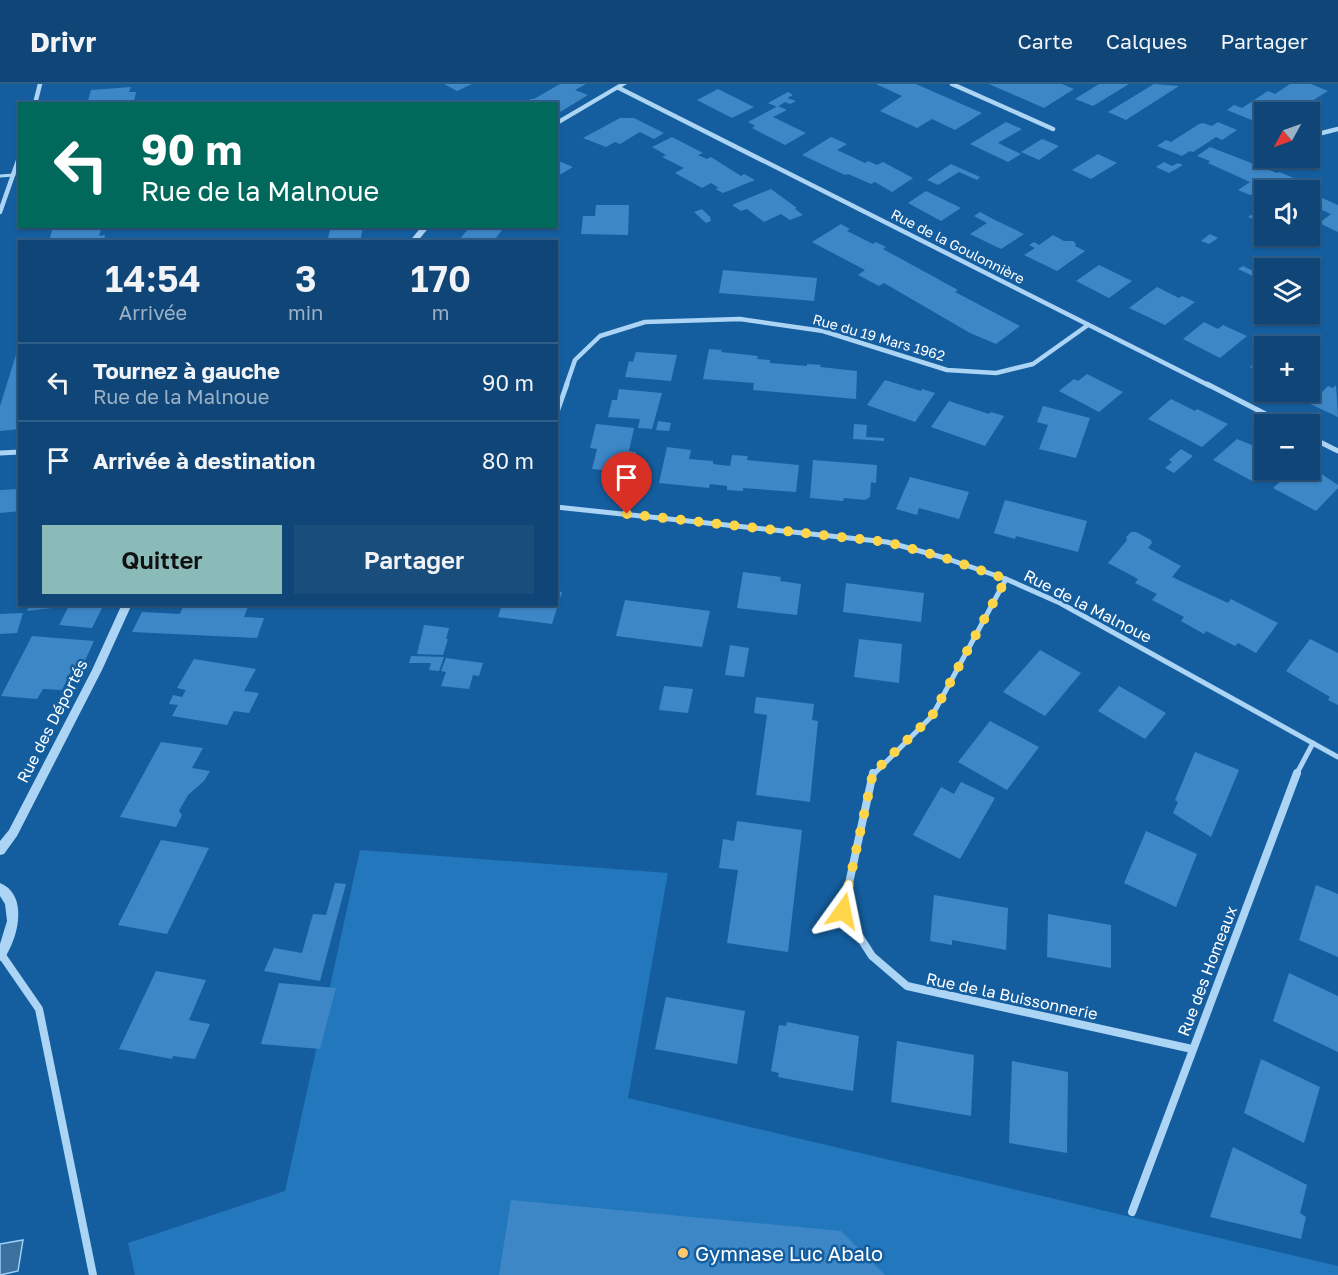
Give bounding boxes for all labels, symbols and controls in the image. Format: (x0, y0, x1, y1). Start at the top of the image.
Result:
text: Drivr (30, 25, 96, 58)
text: Carte (1017, 28, 1073, 54)
text: Calques (1106, 28, 1187, 54)
text: Partager (1220, 28, 1308, 54)
north arrow (1254, 102, 1320, 168)
map controls (1254, 102, 1320, 480)
text: 90 m (141, 124, 242, 174)
icon: left (42, 126, 120, 204)
text: Rue de la Malnoue (141, 175, 379, 207)
button: sound (1254, 180, 1320, 246)
street label: Rue de la Goulonnière (888, 205, 1028, 287)
text: 14:54 (105, 257, 201, 300)
text: 3 (295, 257, 317, 300)
text: 170 (410, 257, 471, 300)
button: layers (1254, 258, 1320, 324)
text: Arrivée (119, 300, 187, 324)
text: min (288, 300, 323, 324)
text: m (432, 300, 450, 324)
street label: Rue du 19 Mars 1962 (811, 310, 947, 364)
button: + (1254, 336, 1320, 402)
text: Tournez à gauche (93, 357, 280, 384)
icon: left (42, 366, 75, 399)
text: 90 m (482, 369, 534, 396)
text: Rue de la Malnoue (93, 384, 269, 408)
button: − (1254, 414, 1320, 480)
icon: arrive (42, 444, 75, 477)
text: Arrivée à destination (93, 447, 315, 474)
text: 80 m (482, 447, 534, 474)
pin (601, 452, 652, 514)
icon: arrive (610, 461, 643, 494)
button: Quitter (42, 525, 282, 594)
button: Partager (294, 525, 534, 594)
street label: Rue de la Malnoue (1021, 565, 1155, 647)
street label: Rue des Déportés (12, 656, 92, 786)
position arrow (811, 879, 875, 943)
street label: Rue des Homeaux (1173, 903, 1241, 1039)
street label: Rue de la Buissonnerie (924, 968, 1100, 1024)
place label: Gymnase Luc Abalo (695, 1241, 883, 1265)
marker: Gymnase Luc Abalo (676, 1246, 690, 1260)

